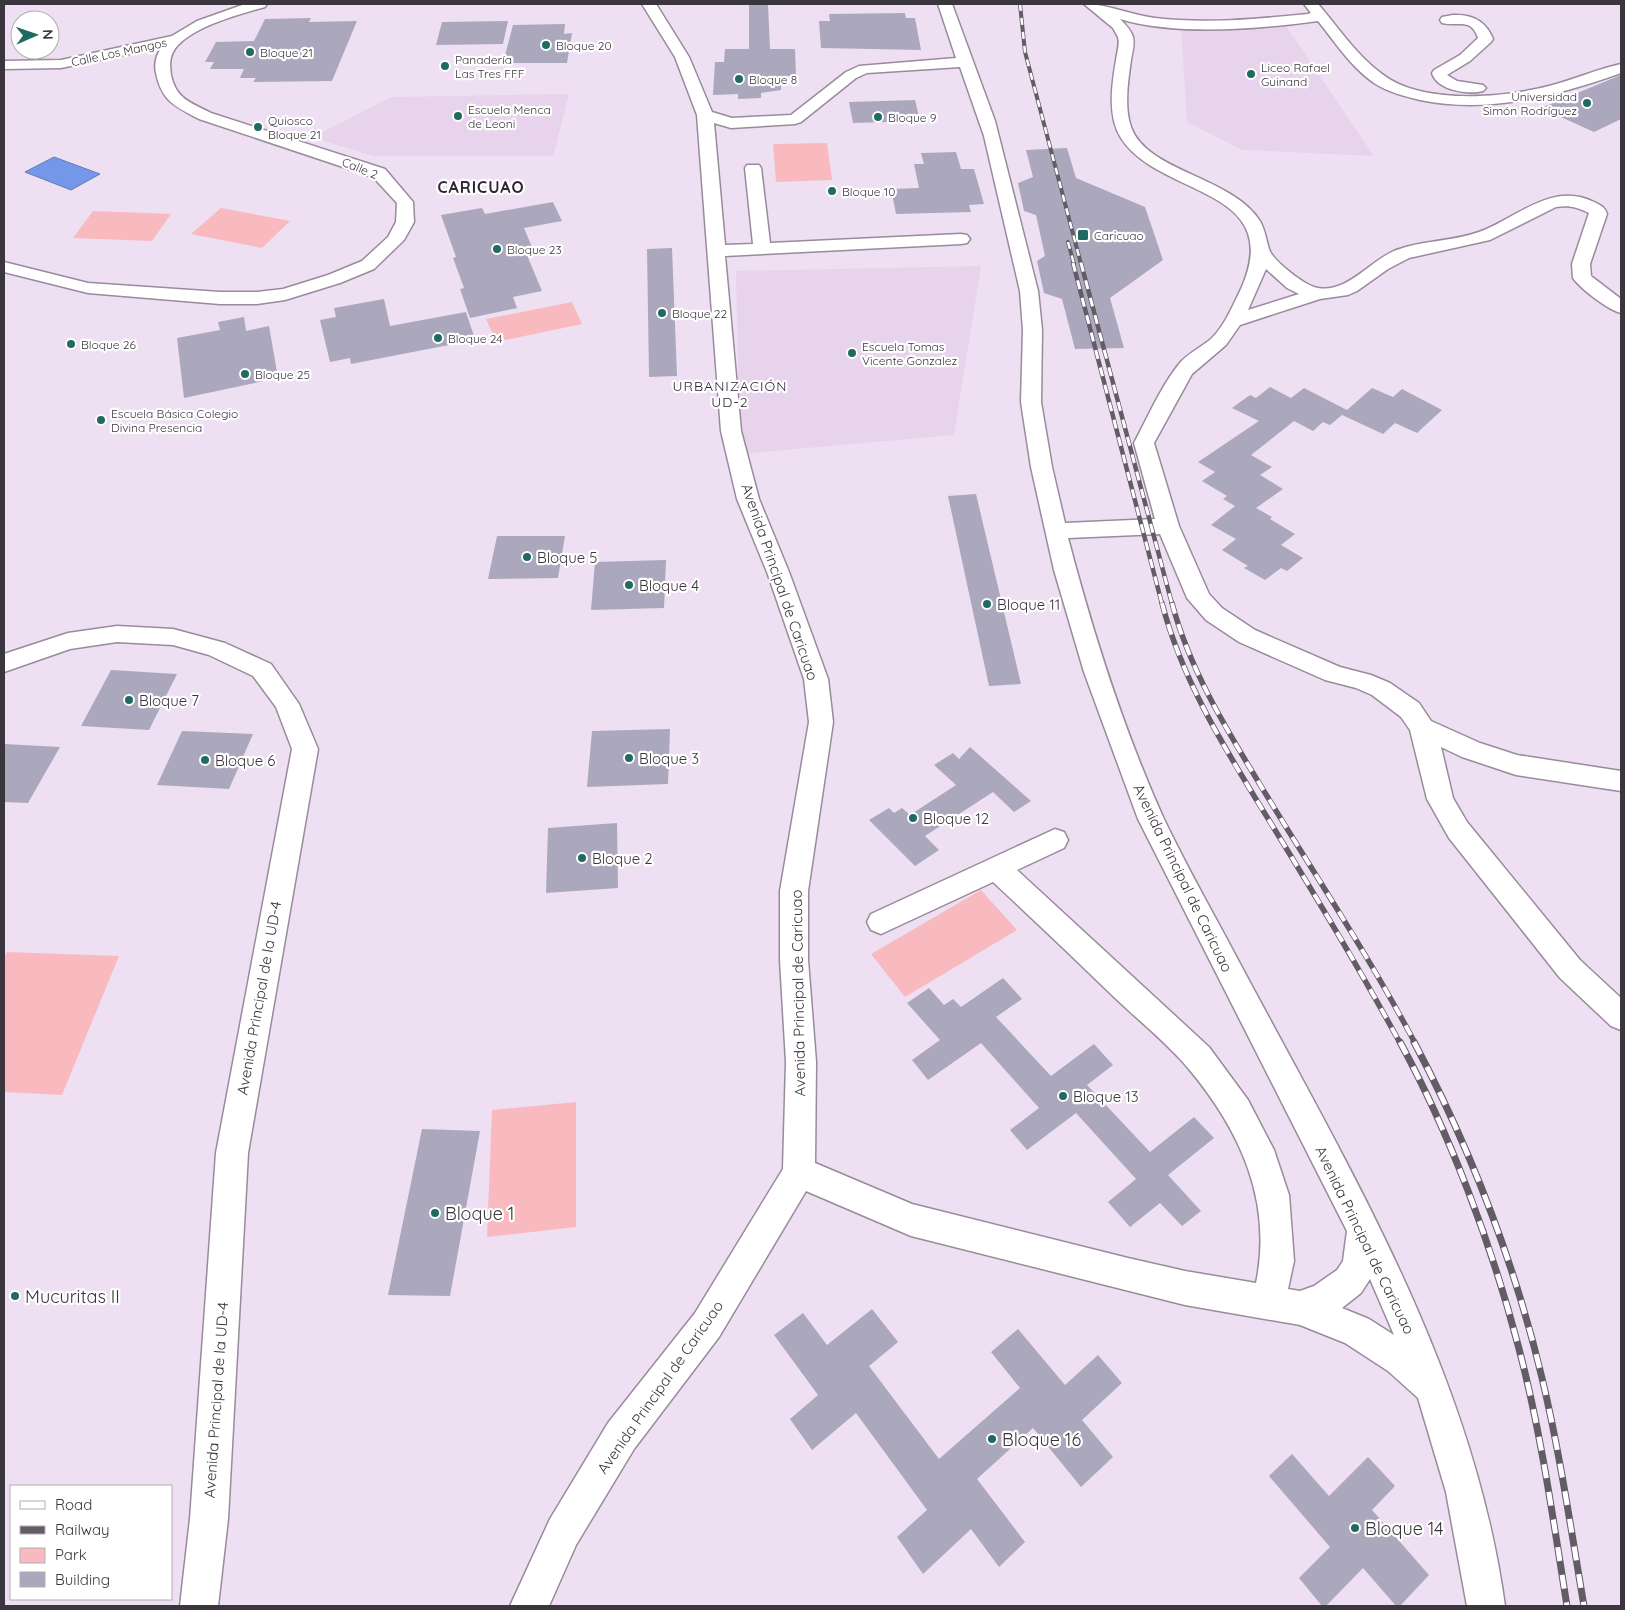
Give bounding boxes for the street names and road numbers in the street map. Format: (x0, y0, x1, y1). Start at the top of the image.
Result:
street label: Calle Los Mangos (70, 34, 169, 69)
street label: Calle 2 (340, 154, 380, 182)
street label: Avenida Principal de Caricuao (737, 481, 823, 683)
street label: Avenida Principal de Caricuao (1129, 781, 1237, 975)
street label: Avenida Principal de Caricuao (787, 889, 809, 1097)
street label: Avenida Principal de la UD-4 (233, 899, 285, 1096)
street label: Avenida Principal de Caricuao (1311, 1143, 1419, 1337)
street label: Avenida Principal de Caricuao (593, 1297, 727, 1477)
street label: Avenida Principal de la UD-4 (200, 1301, 232, 1499)

